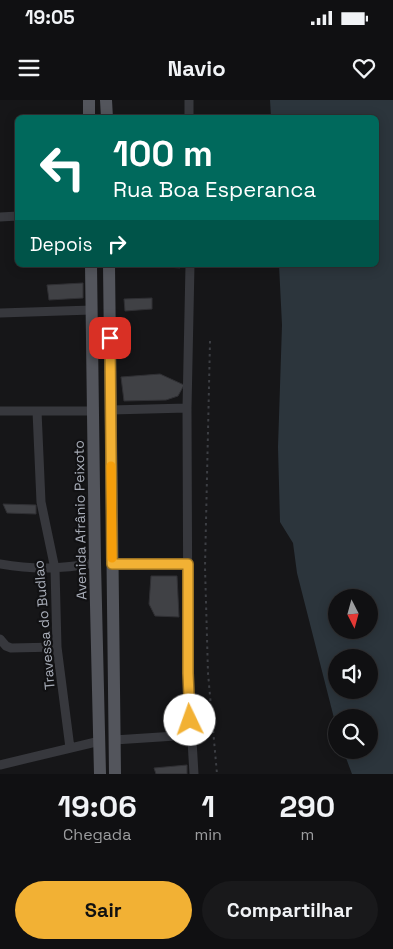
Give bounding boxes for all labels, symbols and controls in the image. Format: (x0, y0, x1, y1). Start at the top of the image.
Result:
text: 19:05 (25, 5, 75, 30)
icon: menu (15, 54, 43, 82)
text: Navio (167, 54, 226, 82)
icon: heart (350, 54, 378, 82)
text: 100 m (113, 132, 213, 176)
icon: left (30, 135, 95, 200)
text: Rua Boa Esperanca (113, 175, 316, 203)
icon: right (103, 230, 131, 258)
text: Depois (30, 232, 93, 257)
pin (89, 317, 131, 359)
icon: arrive (96, 324, 124, 352)
street label: Avenida Afrânio Peixoto (70, 440, 90, 600)
street label: Travessa do Budlao (29, 560, 59, 690)
north arrow (328, 589, 378, 639)
map controls (328, 589, 378, 759)
button: sound (328, 649, 378, 699)
position arrow (163, 693, 215, 745)
button: search (328, 709, 378, 759)
text: 19:06 (58, 787, 137, 826)
text: 1 (201, 787, 215, 826)
text: 290 (280, 787, 335, 826)
text: Chegada (63, 824, 131, 845)
text: min (194, 824, 222, 845)
text: m (301, 824, 314, 845)
button: Sair (15, 881, 192, 939)
button: Compartilhar (202, 881, 378, 939)

